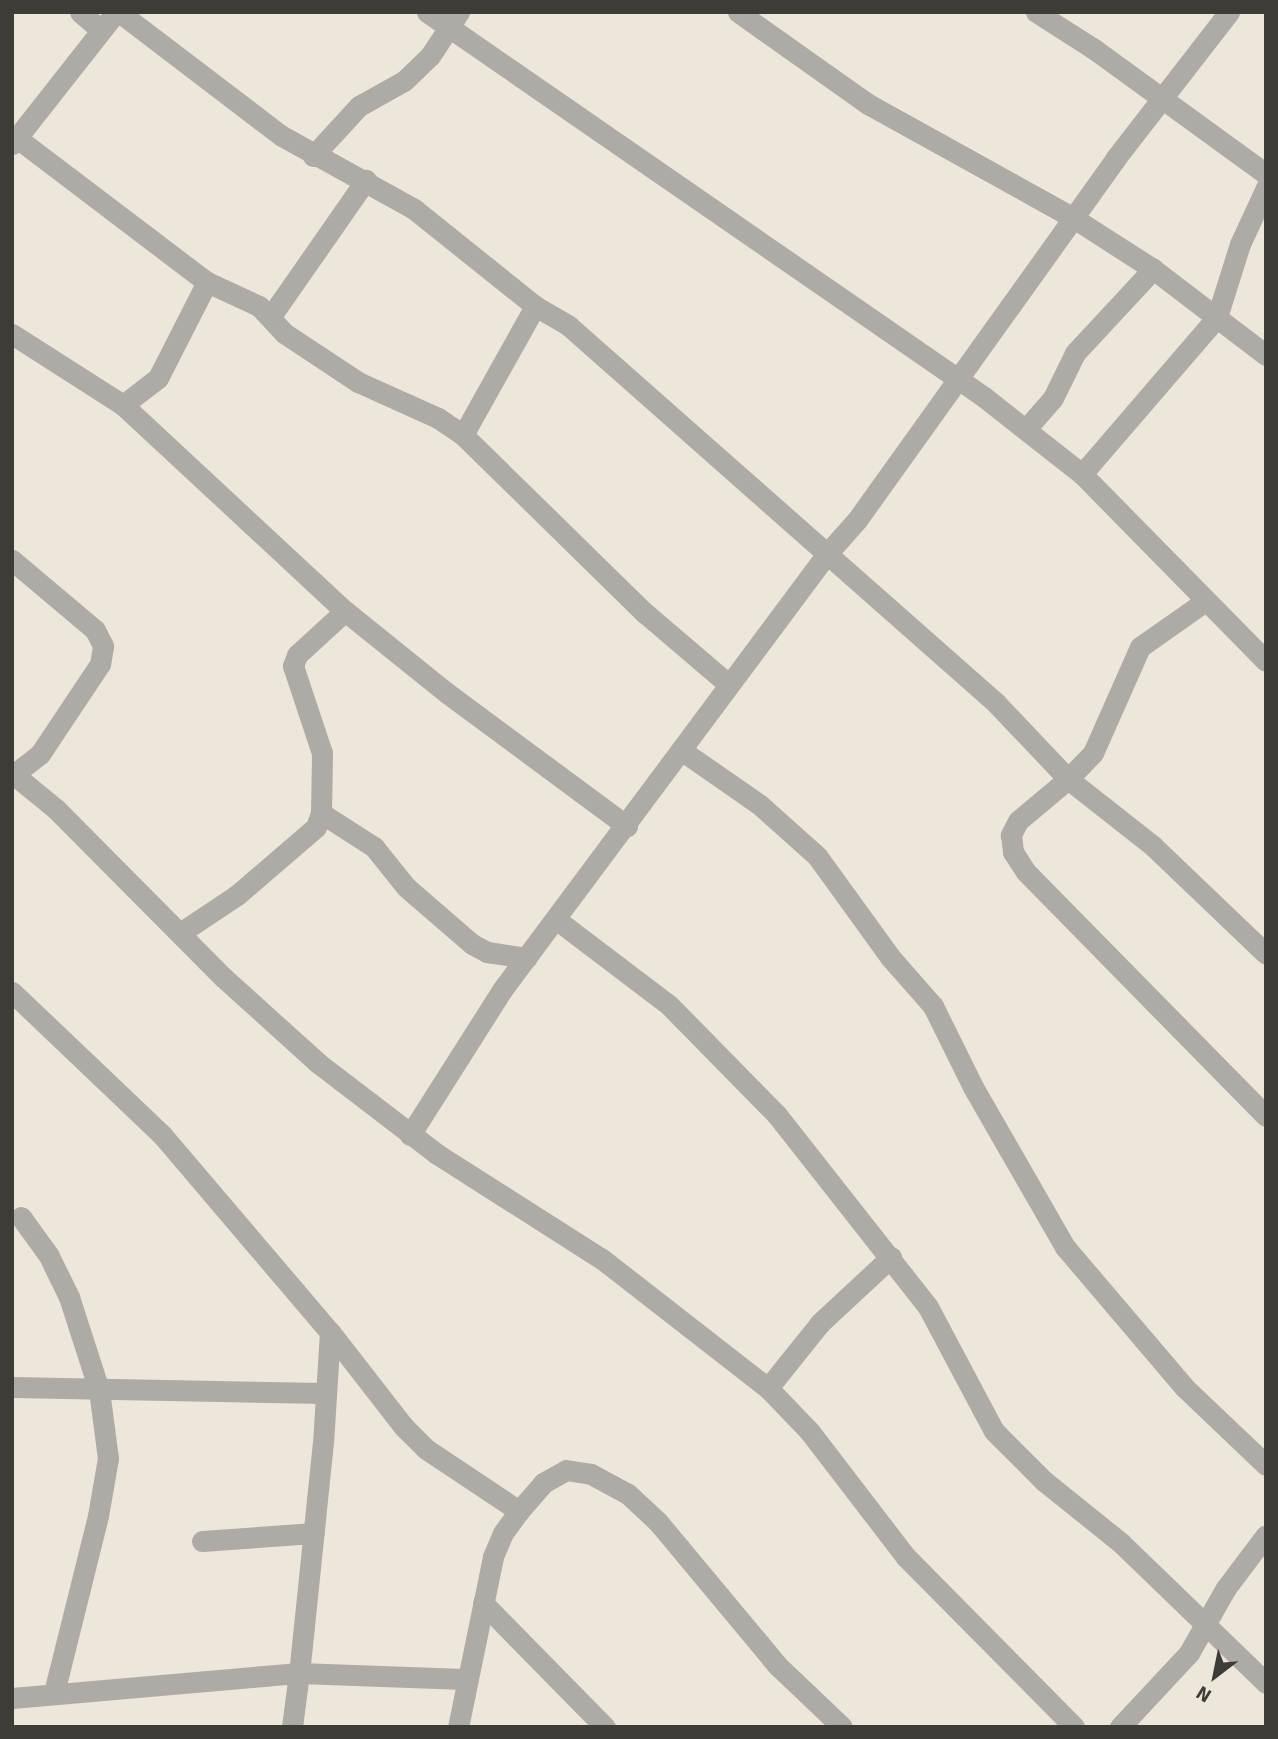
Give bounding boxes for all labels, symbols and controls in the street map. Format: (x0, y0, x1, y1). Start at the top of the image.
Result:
north arrow (1180, 1641, 1250, 1711)
text: N (1192, 1680, 1216, 1707)

